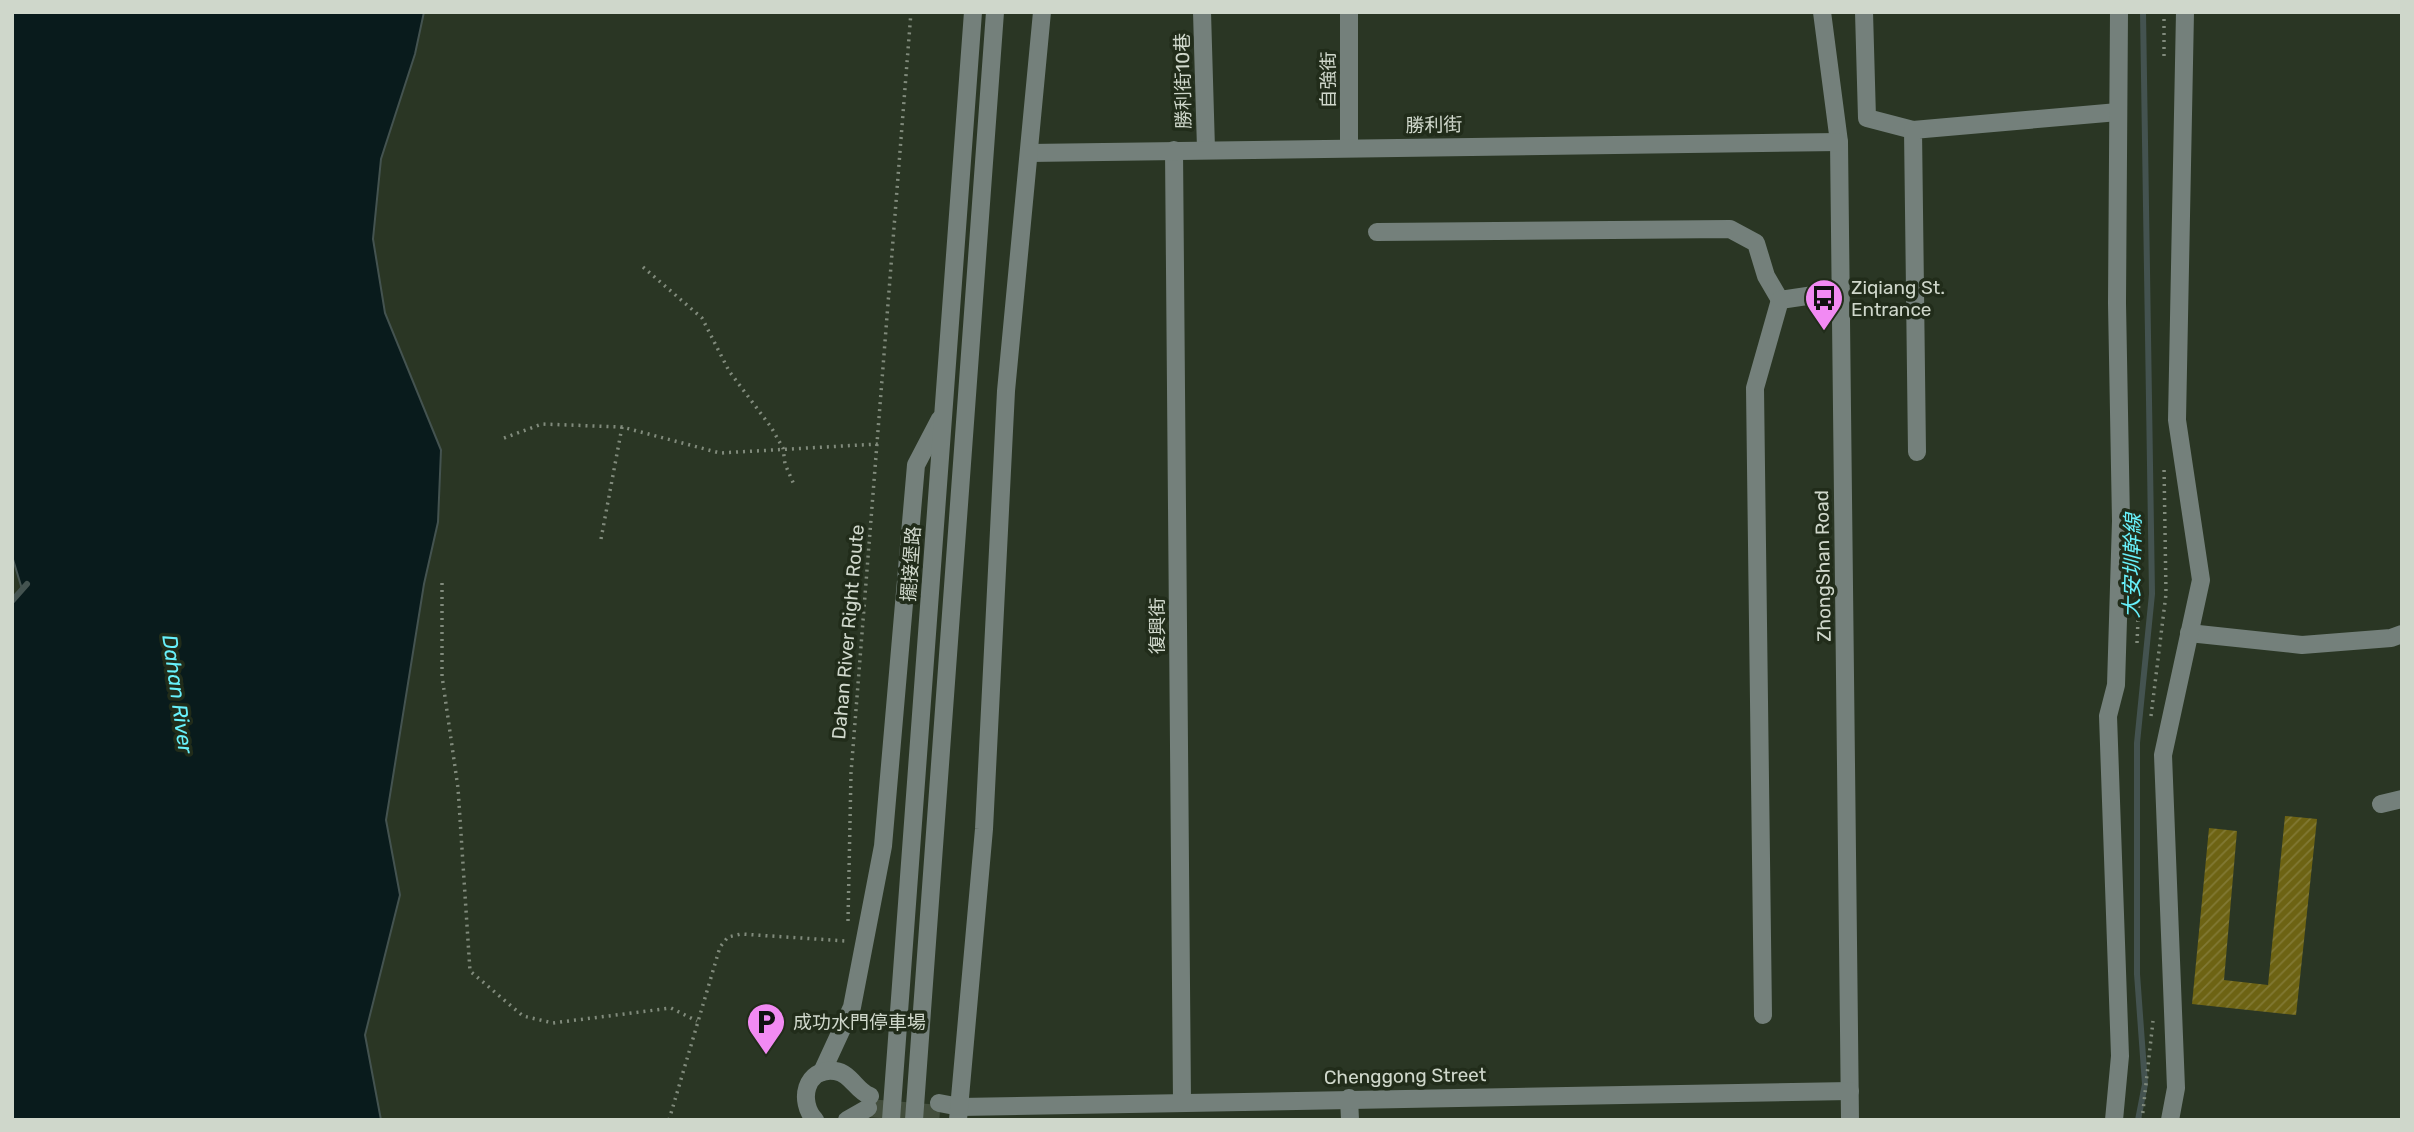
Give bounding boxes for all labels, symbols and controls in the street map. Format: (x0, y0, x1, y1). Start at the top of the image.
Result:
street label: 勝利街10巷 (1171, 33, 1195, 129)
street label: 自強街 (1317, 51, 1340, 109)
street label: 勝利街 (1405, 113, 1463, 137)
place label: Ziqiang St. Entrance (1851, 276, 1945, 321)
bus stop icon: Ziqiang St. Entrance (1803, 277, 1845, 332)
street label: ZhongShan Road (1810, 490, 1836, 642)
water label: 大安圳幹線 (2119, 511, 2145, 619)
street label: Dahan River Right Route (827, 524, 869, 740)
street label: 擺接堡路 (897, 525, 925, 603)
street label: 復興街 (1146, 597, 1169, 655)
water label: Dahan River (157, 633, 199, 756)
parking icon: 成功水門停車場 (745, 1001, 787, 1056)
place label: 成功水門停車場 (793, 1011, 926, 1034)
street label: Chenggong Street (1324, 1063, 1487, 1089)

